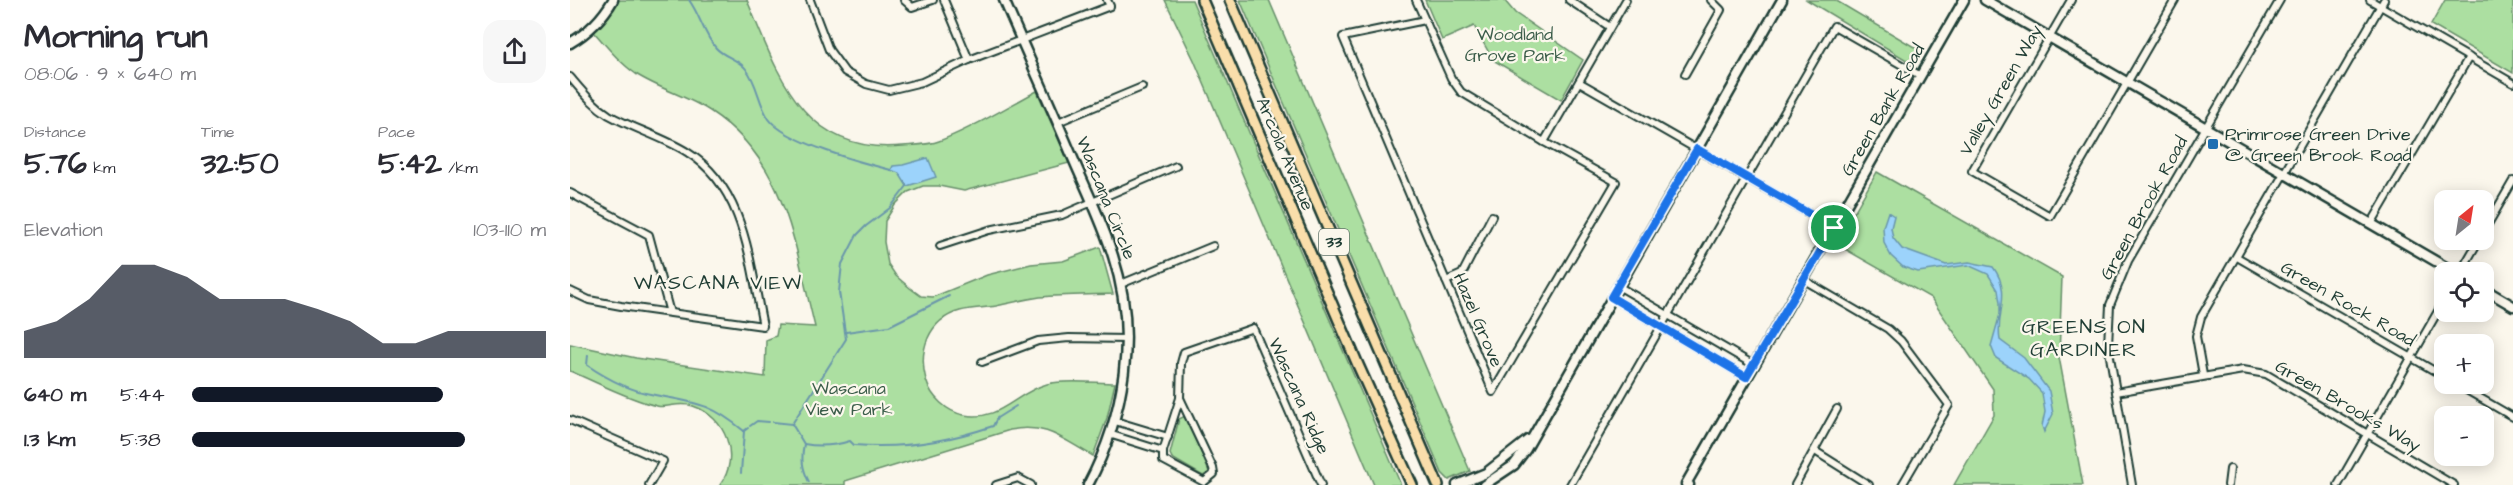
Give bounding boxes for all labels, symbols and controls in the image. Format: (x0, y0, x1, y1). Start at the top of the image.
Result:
text: Morning run (24, 14, 208, 60)
button: share (483, 20, 546, 83)
street label: Valley Green Way (1953, 20, 2049, 160)
park label: Woodland Grove Park (1465, 22, 1565, 68)
street label: Green Bank Road (1835, 39, 1931, 181)
text: 08:06 · 9 × 640 m (24, 60, 196, 88)
street label: Arcola Avenue (1250, 94, 1320, 215)
text: Distance (24, 121, 86, 143)
text: Time (201, 121, 235, 143)
text: Pace (378, 121, 415, 143)
place label: Primrose Green Drive @ Green Brook Road (2225, 122, 2412, 168)
street label: Green Brook Road (2094, 132, 2194, 284)
street label: Wascana Circle (1070, 133, 1142, 263)
marker: Primrose Green Drive @ Green Brook Road (2206, 137, 2220, 151)
text: 5.76 (24, 143, 87, 185)
text: 32:50 (201, 143, 279, 185)
text: 5:42 (378, 143, 442, 185)
text: km (87, 157, 115, 179)
text: /km (442, 157, 478, 179)
north arrow (2434, 190, 2494, 250)
map controls (2434, 190, 2494, 466)
pin (1808, 202, 1859, 253)
icon: arrive (1817, 211, 1850, 244)
text: Elevation (24, 216, 103, 244)
text: 103–110 m (473, 216, 546, 244)
road number: 33 (1319, 229, 1349, 255)
street label: Green Rock Road (2276, 255, 2420, 353)
button: locate (2434, 262, 2494, 322)
district label: WASCANA VIEW (633, 269, 803, 297)
street label: Hazel Grove (1447, 269, 1509, 371)
district label: GREENS ON GARDINER (2022, 313, 2146, 364)
street label: Wascana Ridge (1261, 334, 1336, 459)
button: + (2434, 334, 2494, 394)
street label: Green Brooks Way (2270, 354, 2426, 459)
park label: Wascana View Park (805, 376, 893, 422)
text: 640 m (24, 381, 86, 409)
text: 5:44 (120, 381, 165, 409)
button: − (2434, 406, 2494, 466)
text: 1.3 km (24, 426, 75, 454)
text: 5:38 (120, 426, 161, 454)

